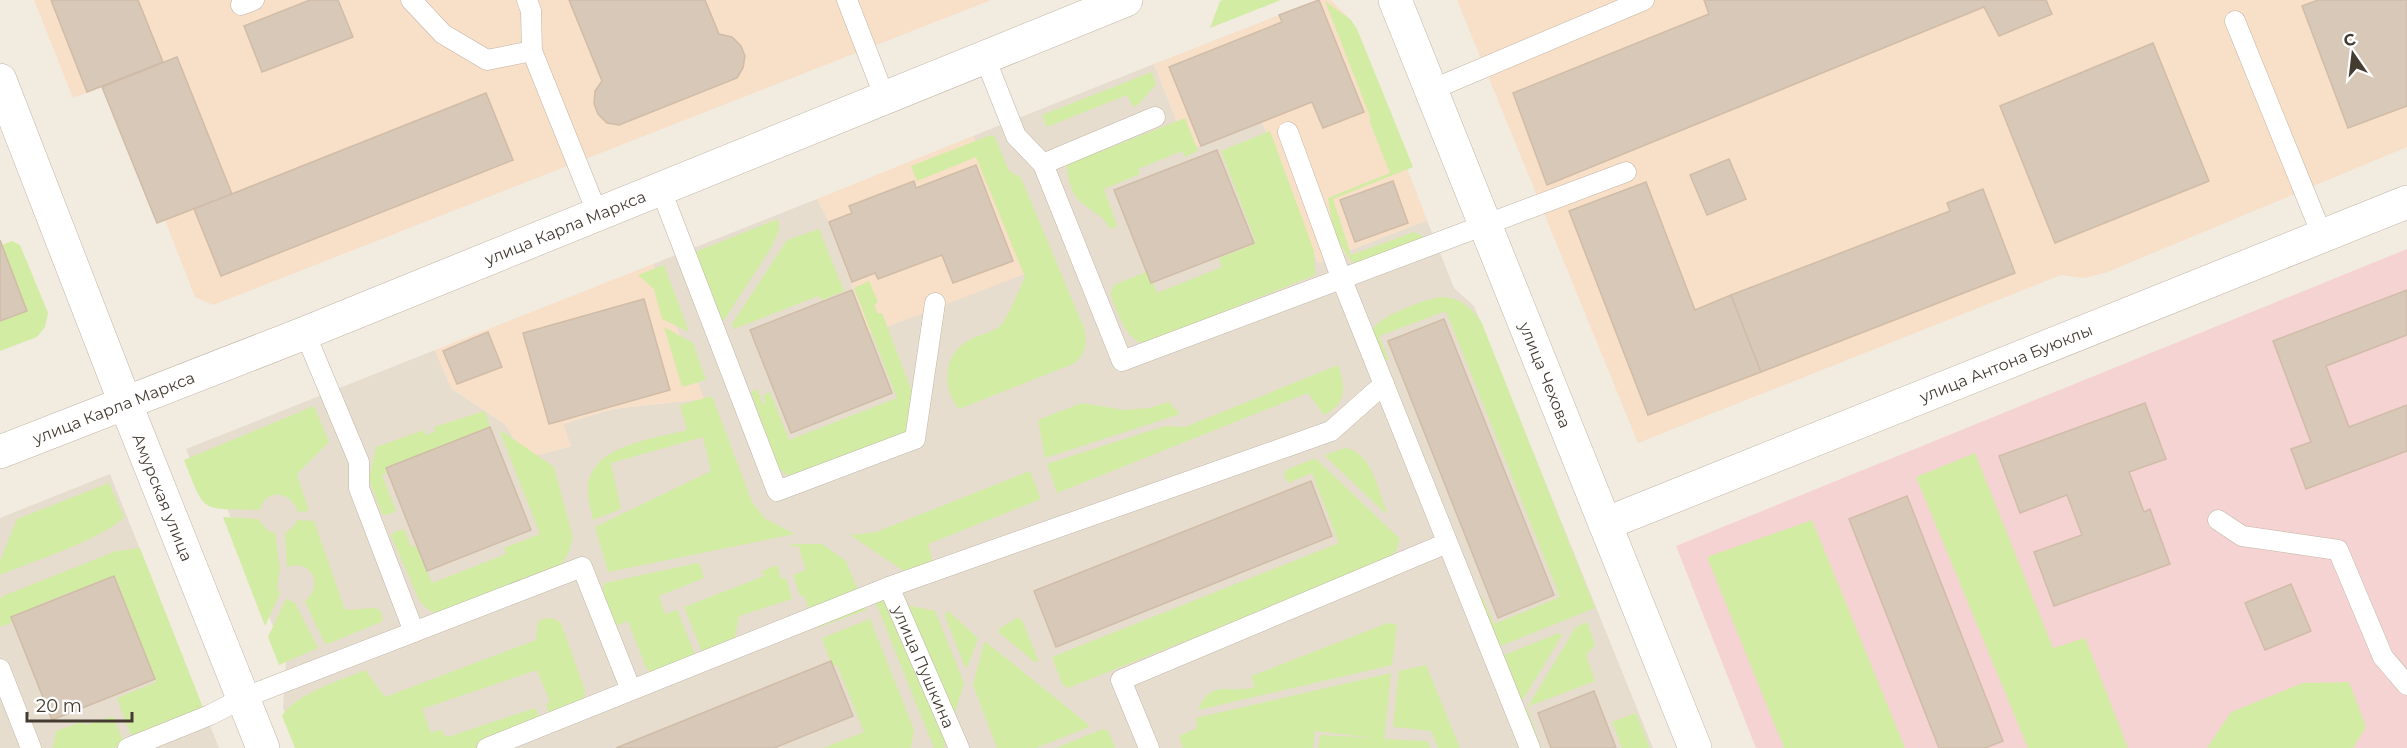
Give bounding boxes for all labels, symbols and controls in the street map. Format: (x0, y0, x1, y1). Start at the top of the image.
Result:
north arrow (2323, 24, 2383, 84)
text: С (2342, 29, 2358, 51)
street label: улица Карла Маркса (481, 187, 649, 270)
street label: улица Чехова (1515, 318, 1575, 431)
street label: улица Антона Буюклы (1916, 320, 2095, 407)
street label: улица Карла Маркса (29, 368, 198, 449)
street label: Амурская улица (128, 431, 196, 564)
street label: улица Пушкина (888, 602, 958, 731)
scale bar (27, 685, 132, 723)
text: 20 m (36, 695, 82, 717)

